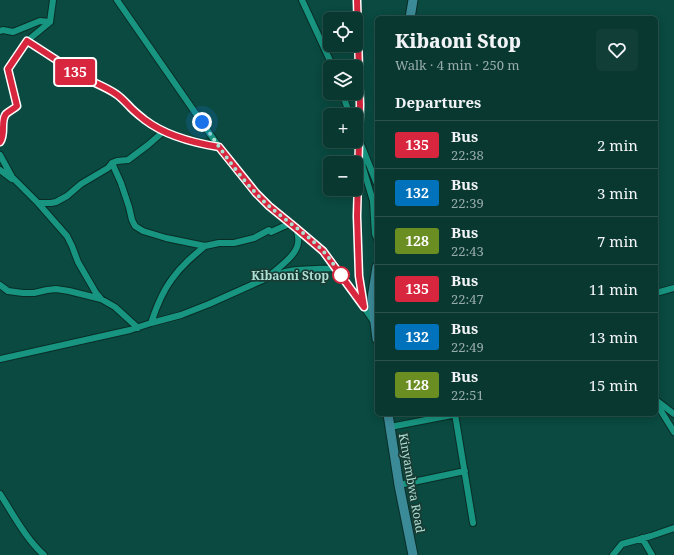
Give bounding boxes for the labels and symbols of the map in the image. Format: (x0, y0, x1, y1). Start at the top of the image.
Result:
line badge: 135 (52, 59, 98, 85)
your location (192, 112, 212, 132)
marker: Kibaoni Stop (332, 266, 350, 284)
place label: Kibaoni Stop (251, 267, 329, 284)
street label: Kinyambwa Road (395, 432, 429, 535)

